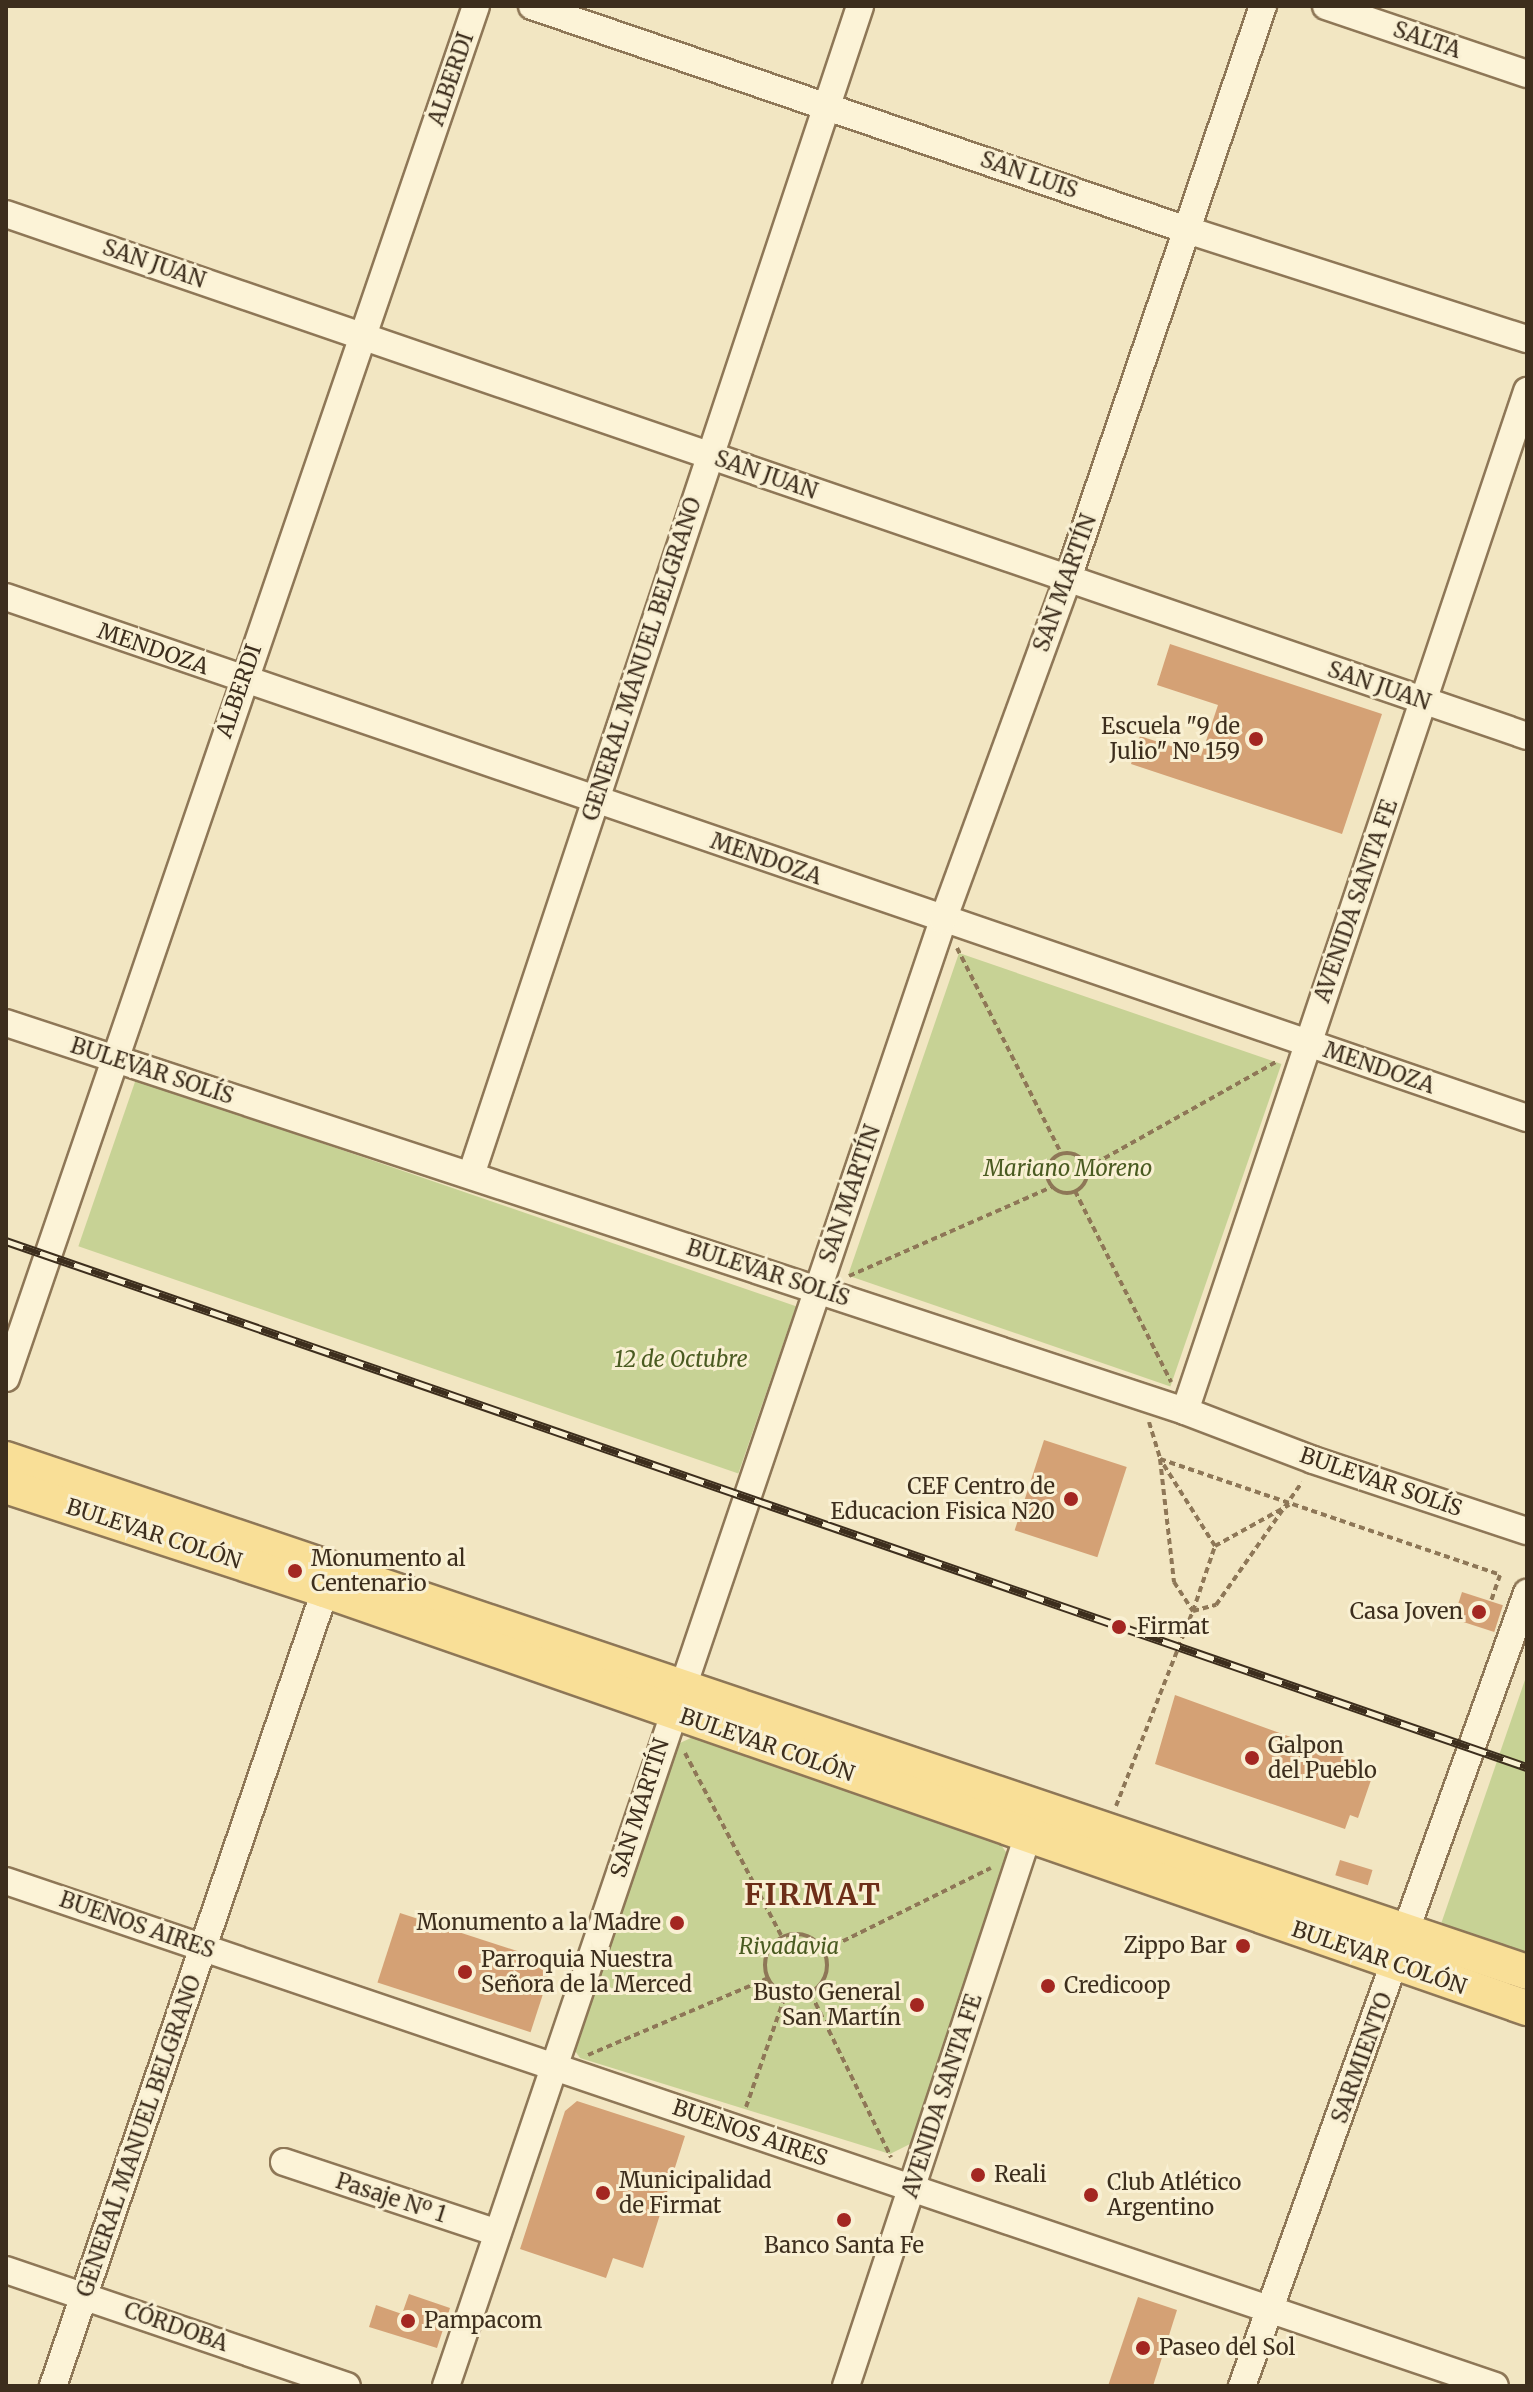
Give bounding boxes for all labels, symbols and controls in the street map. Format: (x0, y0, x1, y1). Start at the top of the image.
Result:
street label: SALTA (1390, 16, 1464, 64)
street label: ALBERDI (423, 29, 479, 129)
street label: SAN LUIS (977, 146, 1081, 204)
street label: SAN JUAN (99, 234, 209, 294)
street label: SAN JUAN (711, 445, 821, 505)
street label: GENERAL MANUEL BELGRANO (577, 494, 707, 824)
street label: SAN MARTÍN (1028, 511, 1102, 655)
street label: MENDOZA (94, 618, 212, 680)
street label: ALBERDI (211, 641, 267, 741)
street label: SAN JUAN (1324, 656, 1434, 716)
place label: Escuela "9 de Julio" Nº 159 (1101, 713, 1240, 764)
marker: Escuela "9 de Julio" Nº 159 (1247, 730, 1265, 748)
street label: AVENIDA SANTA FE (1309, 796, 1403, 1006)
street label: MENDOZA (707, 828, 825, 890)
street label: BULEVAR SOLÍS (67, 1032, 237, 1110)
street label: MENDOZA (1320, 1037, 1438, 1099)
street label: SAN MARTÍN (814, 1121, 886, 1267)
park label: Mariano Moreno (984, 1156, 1152, 1182)
street label: BULEVAR SOLÍS (683, 1234, 853, 1312)
park label: 12 de Octubre (614, 1347, 748, 1373)
street label: BULEVAR SOLÍS (1296, 1442, 1466, 1522)
place label: CEF Centro de Educacion Fisica N20 (831, 1473, 1055, 1524)
marker: CEF Centro de Educacion Fisica N20 (1062, 1490, 1080, 1508)
street label: BULEVAR COLÓN (63, 1493, 245, 1575)
place label: Monumento al Centenario (311, 1545, 466, 1596)
marker: Monumento al Centenario (286, 1562, 304, 1580)
place label: Casa Joven (1350, 1599, 1463, 1625)
marker: Casa Joven (1470, 1603, 1488, 1621)
place label: Firmat (1137, 1614, 1209, 1640)
marker: Firmat (1108, 1616, 1130, 1638)
street label: BULEVAR COLÓN (676, 1703, 858, 1787)
place label: Galpon del Pueblo (1268, 1732, 1377, 1784)
street label: SAN MARTÍN (605, 1735, 675, 1881)
marker: Galpon del Pueblo (1243, 1749, 1261, 1767)
district label: FIRMAT (744, 1876, 882, 1912)
street label: BUENOS AIRES (56, 1886, 218, 1964)
place label: Monumento a la Madre (416, 1910, 661, 1936)
marker: Monumento a la Madre (668, 1914, 686, 1932)
street label: BULEVAR COLÓN (1288, 1916, 1470, 2000)
place label: Zippo Bar (1123, 1933, 1227, 1959)
park label: Rivadavia (739, 1934, 839, 1960)
marker: Zippo Bar (1234, 1937, 1252, 1955)
place label: Parroquia Nuestra Señora de la Merced (481, 1946, 692, 1998)
marker: Parroquia Nuestra Señora de la Merced (456, 1963, 474, 1981)
street label: GENERAL MANUEL BELGRANO (71, 1972, 207, 2300)
place label: Credicoop (1064, 1973, 1170, 1999)
marker: Credicoop (1039, 1977, 1057, 1995)
place label: Busto General San Martín (753, 1979, 901, 2030)
street label: SARMIENTO (1326, 1989, 1398, 2127)
street label: AVENIDA SANTA FE (897, 1991, 987, 2201)
marker: Busto General San Martín (908, 1996, 926, 2014)
street label: BUENOS AIRES (669, 2094, 831, 2172)
place label: Reali (994, 2162, 1047, 2188)
marker: Reali (969, 2166, 987, 2184)
place label: Municipalidad de Firmat (619, 2167, 772, 2218)
street label: Pasaje Nº 1 (332, 2168, 450, 2228)
place label: Club Atlético Argentino (1107, 2169, 1241, 2220)
marker: Municipalidad de Firmat (594, 2184, 612, 2202)
marker: Club Atlético Argentino (1082, 2186, 1100, 2204)
marker: Banco Santa Fe (835, 2211, 853, 2229)
place label: Banco Santa Fe (764, 2233, 924, 2259)
street label: CÓRDOBA (121, 2297, 231, 2357)
place label: Pampacom (424, 2308, 542, 2334)
marker: Pampacom (399, 2312, 417, 2330)
place label: Paseo del Sol (1159, 2335, 1295, 2361)
marker: Paseo del Sol (1134, 2339, 1152, 2357)

